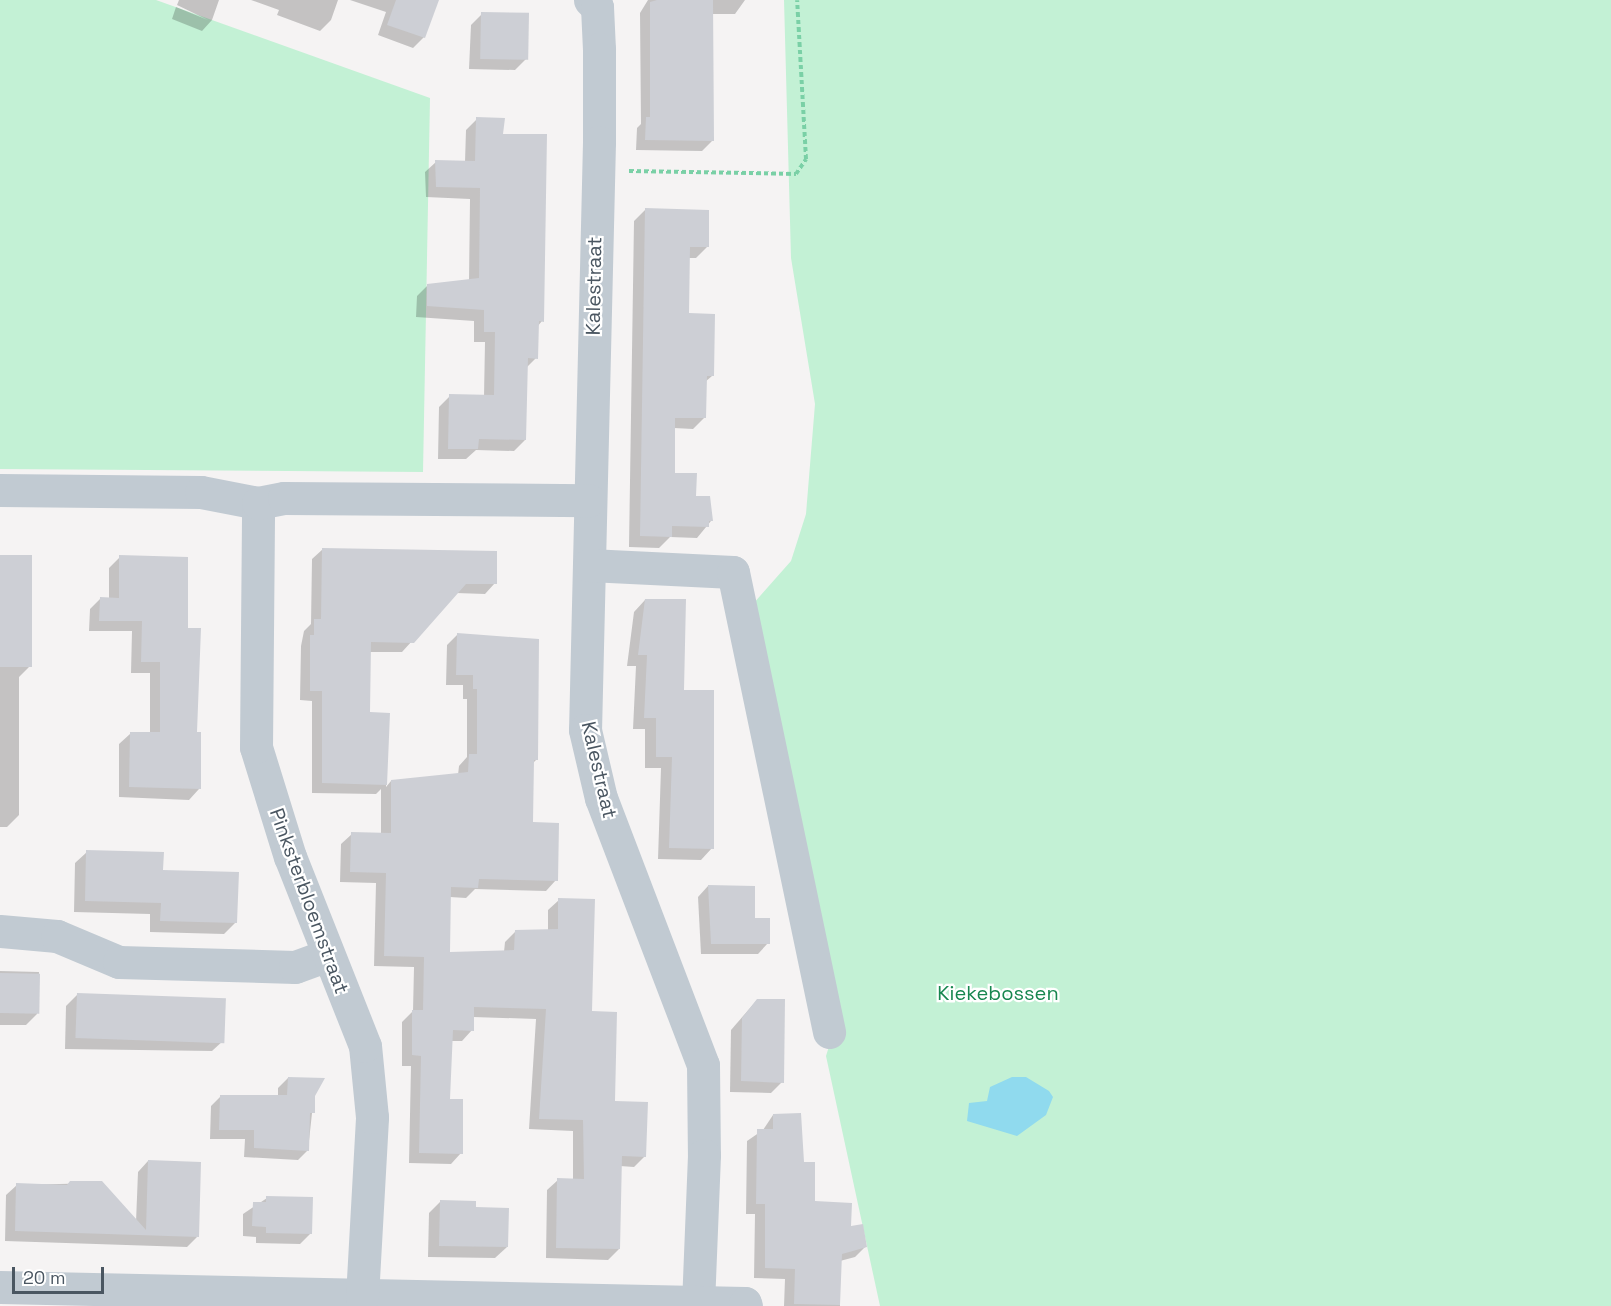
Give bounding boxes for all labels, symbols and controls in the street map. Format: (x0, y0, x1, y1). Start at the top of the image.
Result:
street label: Kalestraat (581, 236, 607, 336)
street label: Kalestraat (576, 719, 622, 821)
street label: Pinksterbloemstraat (264, 805, 354, 997)
park label: Kiekebossen (937, 981, 1059, 1005)
scale bar (15, 1255, 106, 1293)
text: 20 m (23, 1266, 66, 1289)

